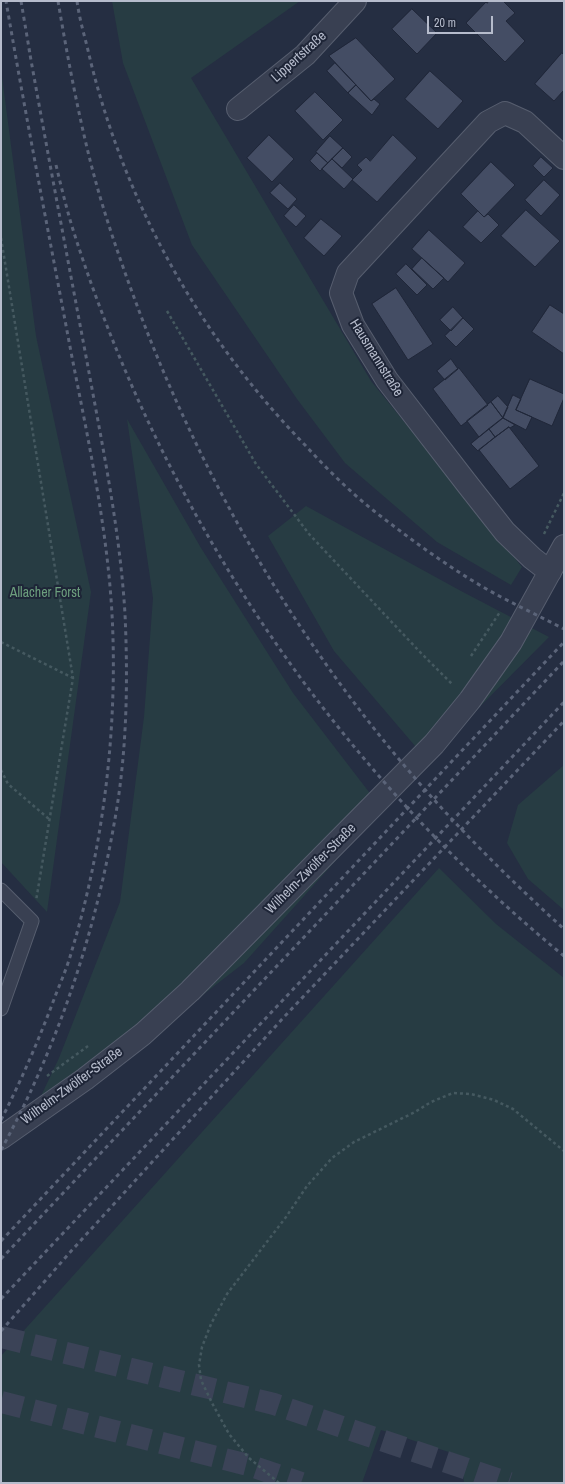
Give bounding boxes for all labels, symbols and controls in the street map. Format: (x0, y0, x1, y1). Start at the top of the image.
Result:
scale bar (429, 8, 495, 34)
text: 20 m (434, 15, 456, 31)
street label: Lippertstraße (268, 28, 330, 86)
street label: Hausmannstraße (346, 316, 406, 400)
park label: Allacher Forst (10, 585, 80, 601)
street label: Wilhelm-Zwölfer-Straße (262, 820, 360, 918)
street label: Wilhelm-Zwölfer-Straße (18, 1044, 126, 1128)

